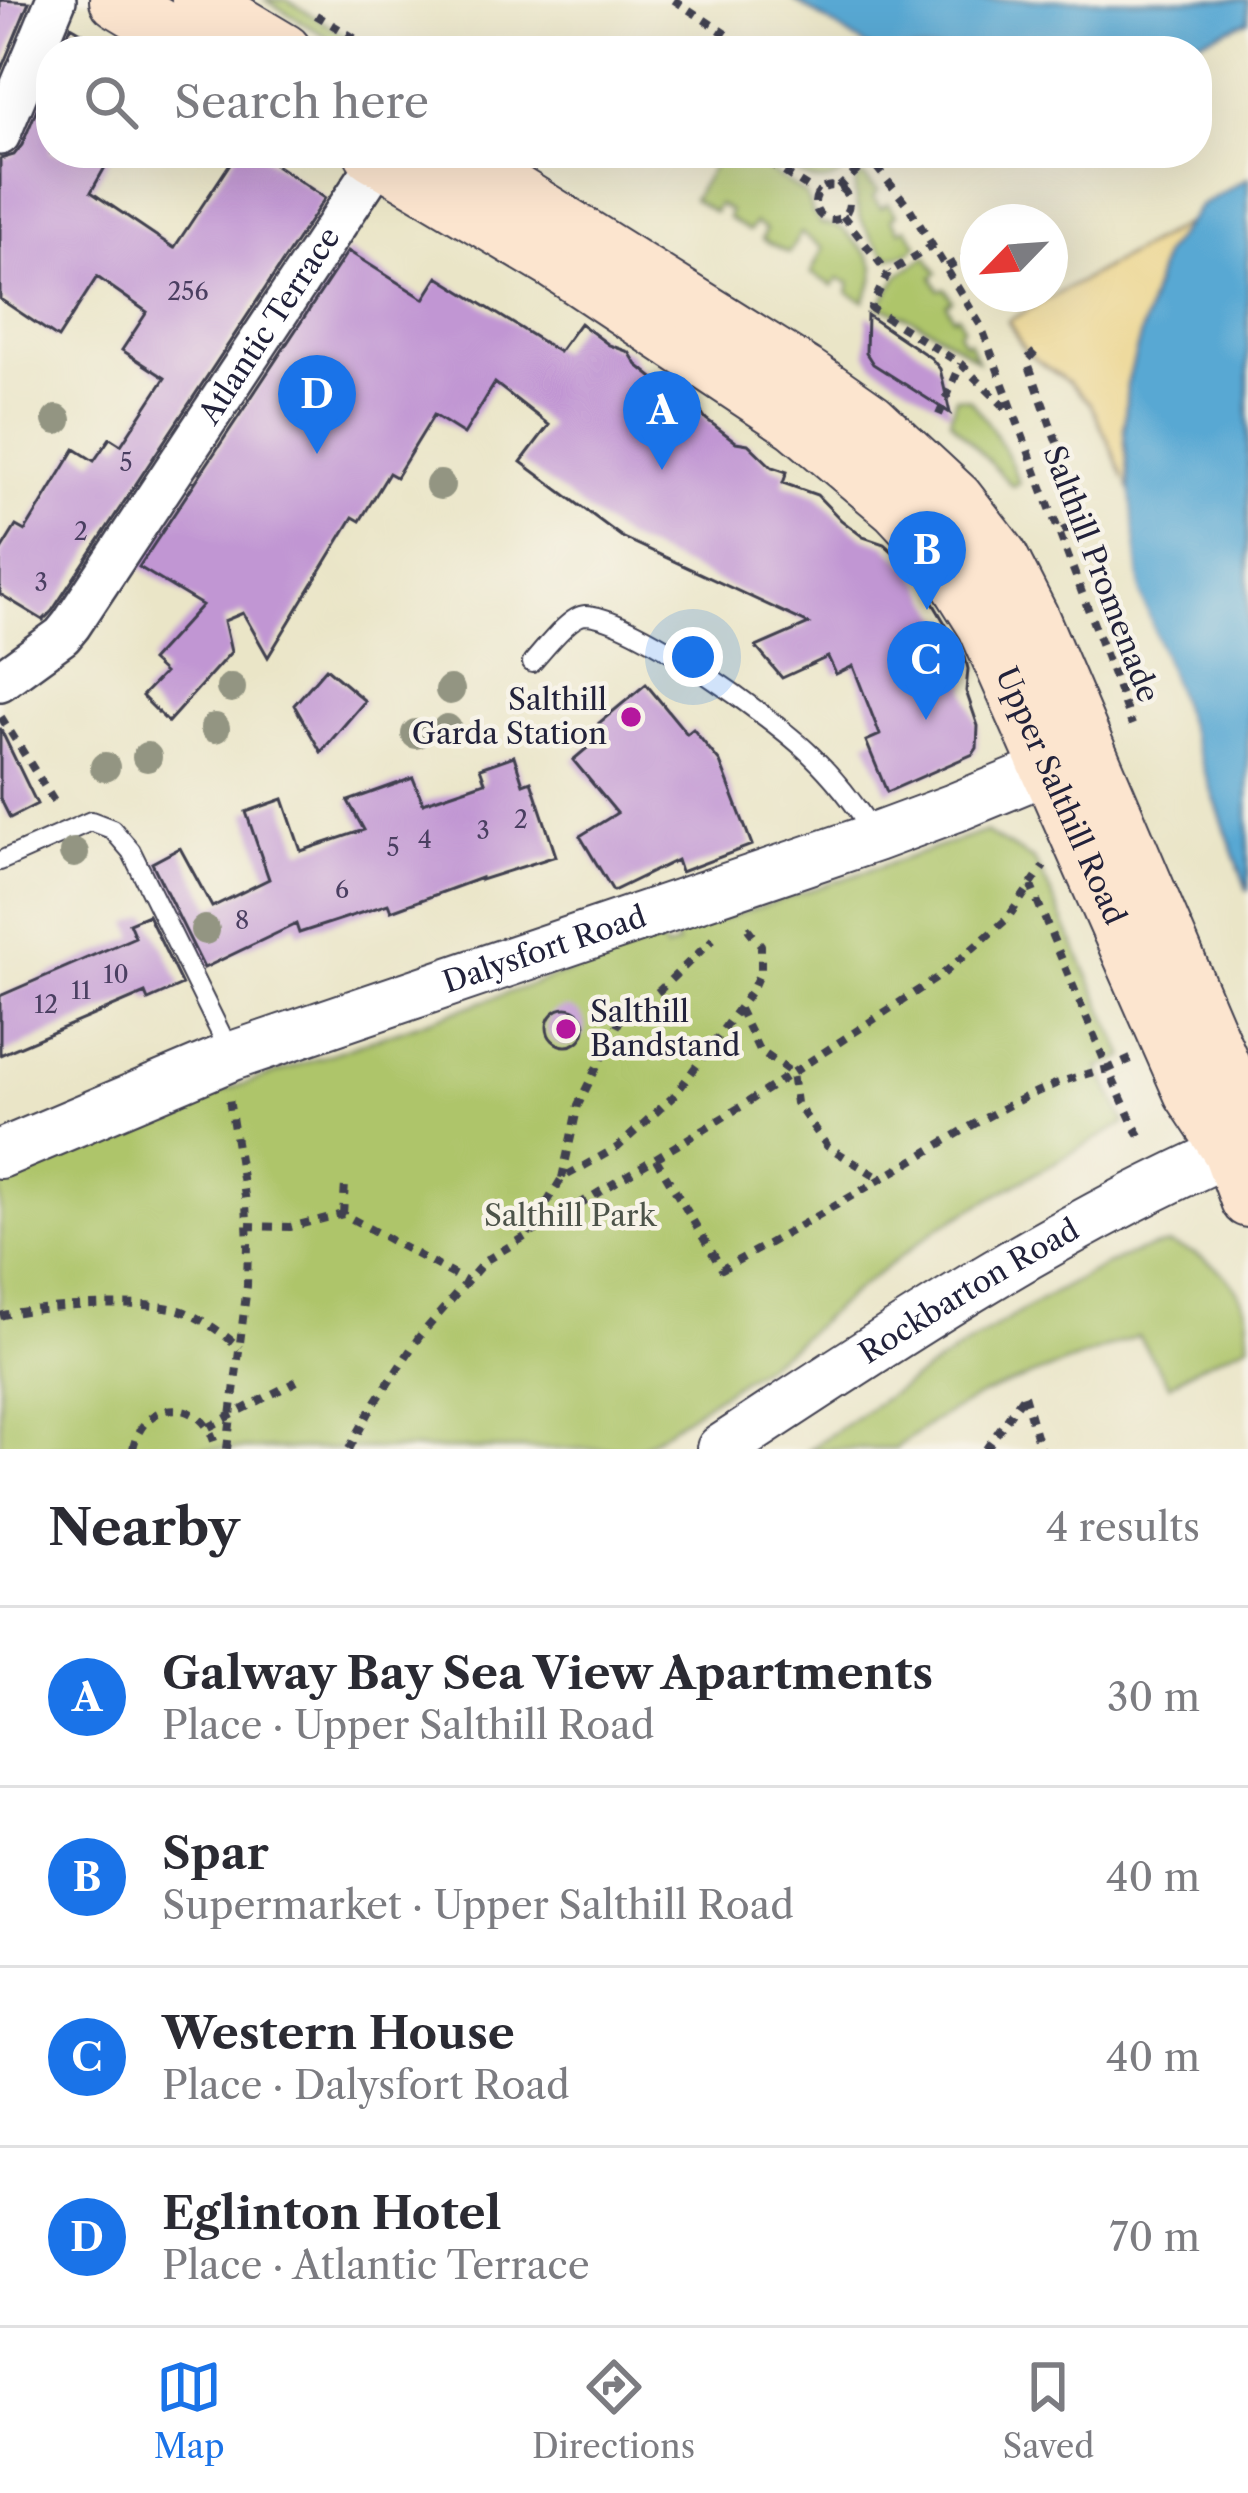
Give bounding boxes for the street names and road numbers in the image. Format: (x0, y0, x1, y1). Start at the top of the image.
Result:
street label: Atlantic Terrace (190, 220, 348, 432)
street label: Salthill Promenade (1035, 440, 1167, 707)
street label: Upper Salthill Road (988, 661, 1134, 930)
street label: Dalysfort Road (438, 898, 651, 1001)
street label: Rockbarton Road (852, 1211, 1085, 1372)

